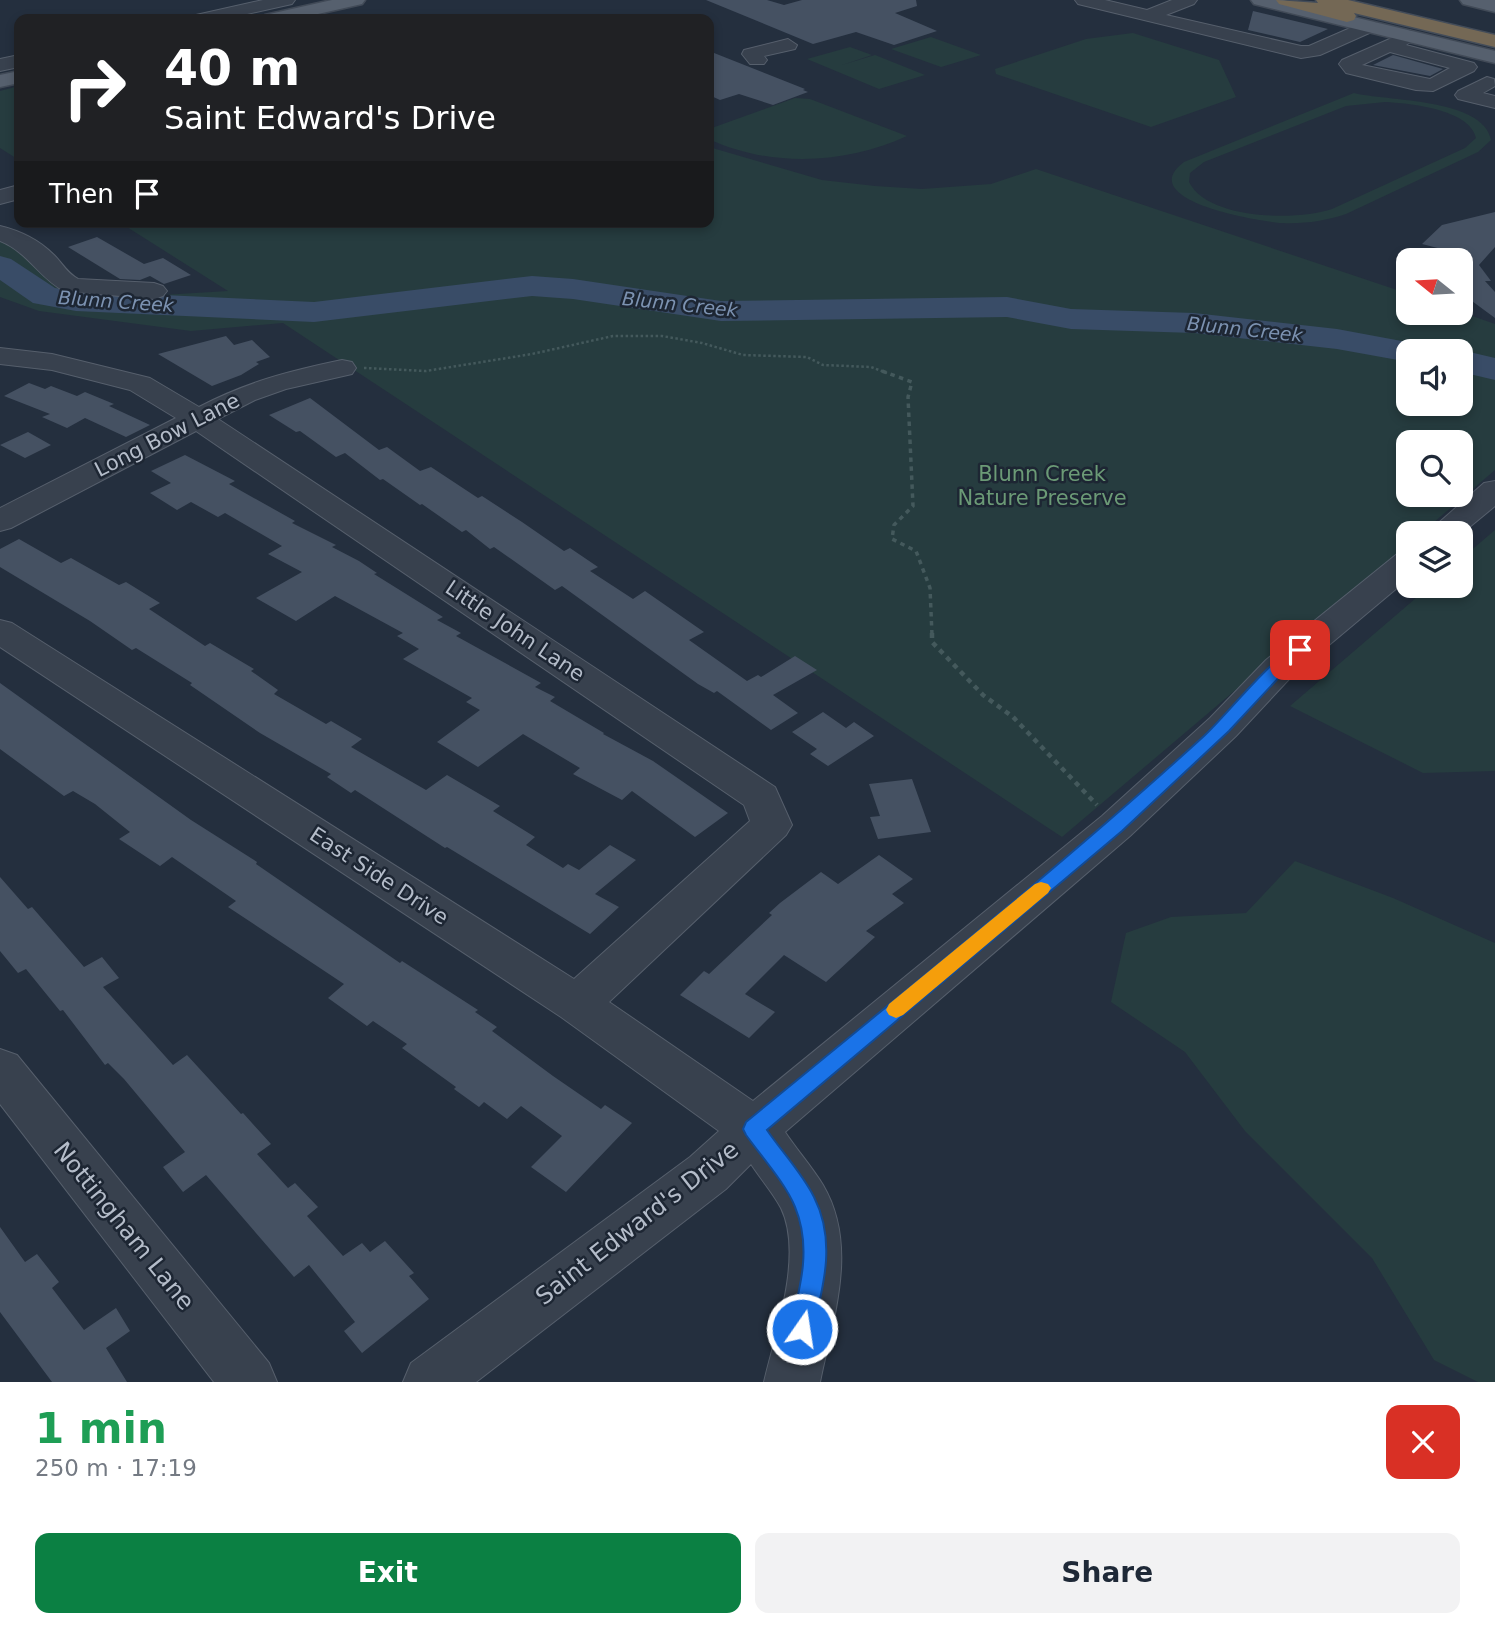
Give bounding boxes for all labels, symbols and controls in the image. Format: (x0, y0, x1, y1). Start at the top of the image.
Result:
text: 40 m (164, 40, 300, 97)
icon: right (49, 42, 140, 133)
text: Saint Edward's Drive (164, 99, 496, 137)
icon: arrive (128, 175, 166, 213)
text: Then (49, 179, 114, 209)
north arrow (1396, 248, 1474, 326)
map controls (1396, 248, 1473, 598)
water label: Blunn Creek (57, 286, 176, 316)
water label: Blunn Creek (621, 287, 740, 321)
water label: Blunn Creek (1186, 312, 1305, 346)
button: sound (1396, 339, 1473, 416)
street label: Long Bow Lane (91, 388, 243, 482)
button: search (1396, 430, 1473, 507)
park label: Blunn Creek Nature Preserve (957, 462, 1127, 510)
button: layers (1396, 521, 1473, 598)
street label: Little John Lane (441, 576, 589, 686)
pin (1270, 620, 1330, 680)
icon: arrive (1281, 631, 1319, 669)
street label: East Side Drive (305, 822, 453, 930)
street label: Saint Edward's Drive (530, 1135, 744, 1311)
street label: Nottingham Lane (48, 1137, 200, 1315)
position arrow (765, 1292, 839, 1366)
text: 1 min (35, 1404, 167, 1453)
button: close (1386, 1405, 1460, 1479)
text: 250 m · 17:19 (35, 1455, 197, 1481)
button: Exit (35, 1533, 741, 1613)
button: Share (755, 1533, 1460, 1613)

